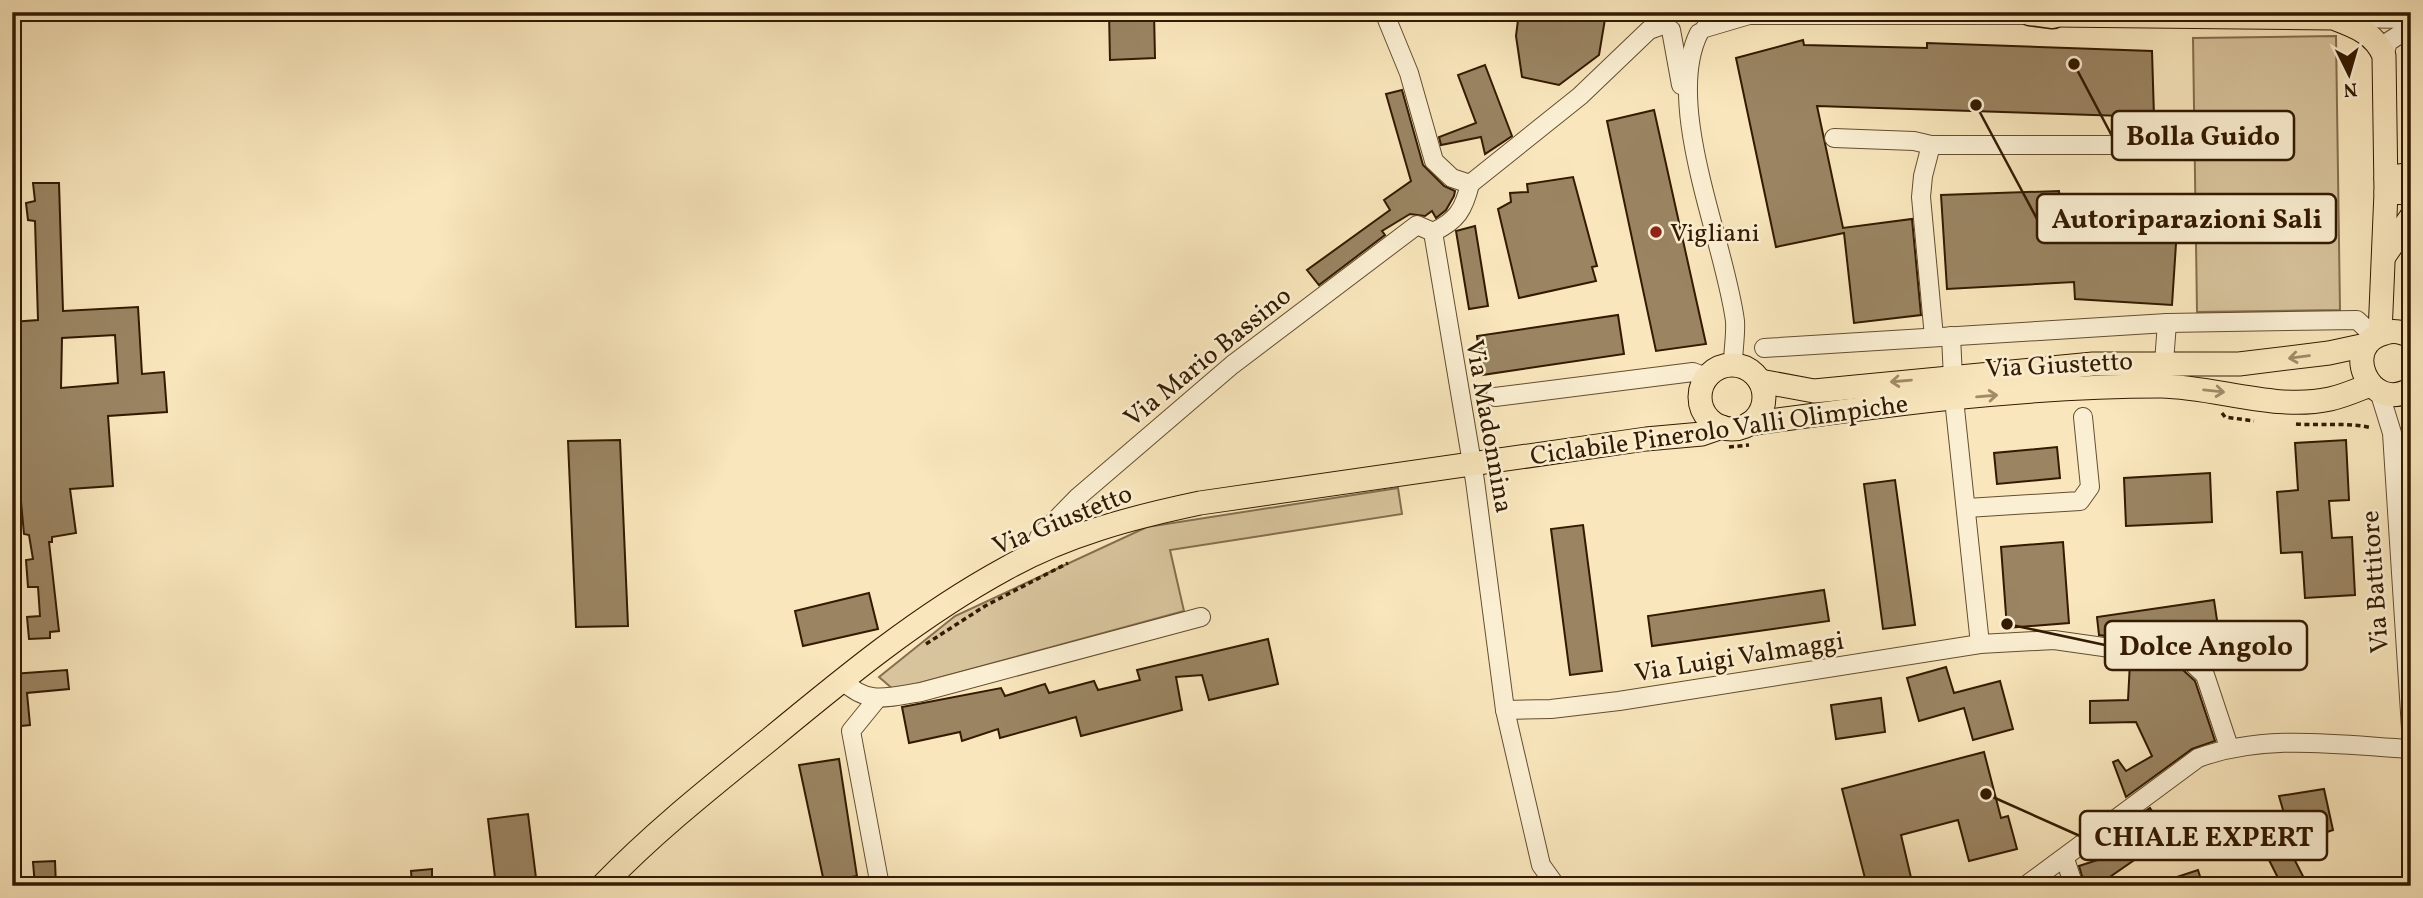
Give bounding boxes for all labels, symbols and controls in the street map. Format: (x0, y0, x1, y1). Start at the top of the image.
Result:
north arrow (2314, 38, 2384, 108)
text: N (2342, 75, 2358, 103)
callout: Bolla Guido (2112, 111, 2294, 160)
text: Bolla Guido (2126, 118, 2280, 157)
callout: Autoriparazioni Sali (2037, 194, 2336, 243)
text: Autoriparazioni Sali (2052, 201, 2322, 240)
place label: Vigliani (1670, 216, 1760, 252)
marker: Vigliani (1648, 224, 1664, 240)
street label: Via Mario Bassino (1117, 279, 1300, 436)
street label: Via Madonnina (1455, 337, 1521, 516)
street label: Via Giustetto (1984, 344, 2134, 388)
one-way arrow (2288, 351, 2311, 364)
one-way arrow (1891, 375, 1913, 388)
one-way arrow (2202, 385, 2224, 398)
street label: Ciclabile Pinerolo Valli Olimpiche (1528, 387, 1911, 475)
one-way arrow (1975, 389, 1997, 402)
street label: Via Giustetto (987, 476, 1138, 565)
street label: Via Battitore (2353, 509, 2399, 654)
callout: Dolce Angolo (2105, 621, 2307, 670)
street label: Via Luigi Valmaggi (1632, 624, 1847, 692)
text: Dolce Angolo (2119, 628, 2293, 667)
callout: CHIALE EXPERT (2080, 811, 2327, 860)
text: CHIALE EXPERT (2094, 819, 2314, 858)

